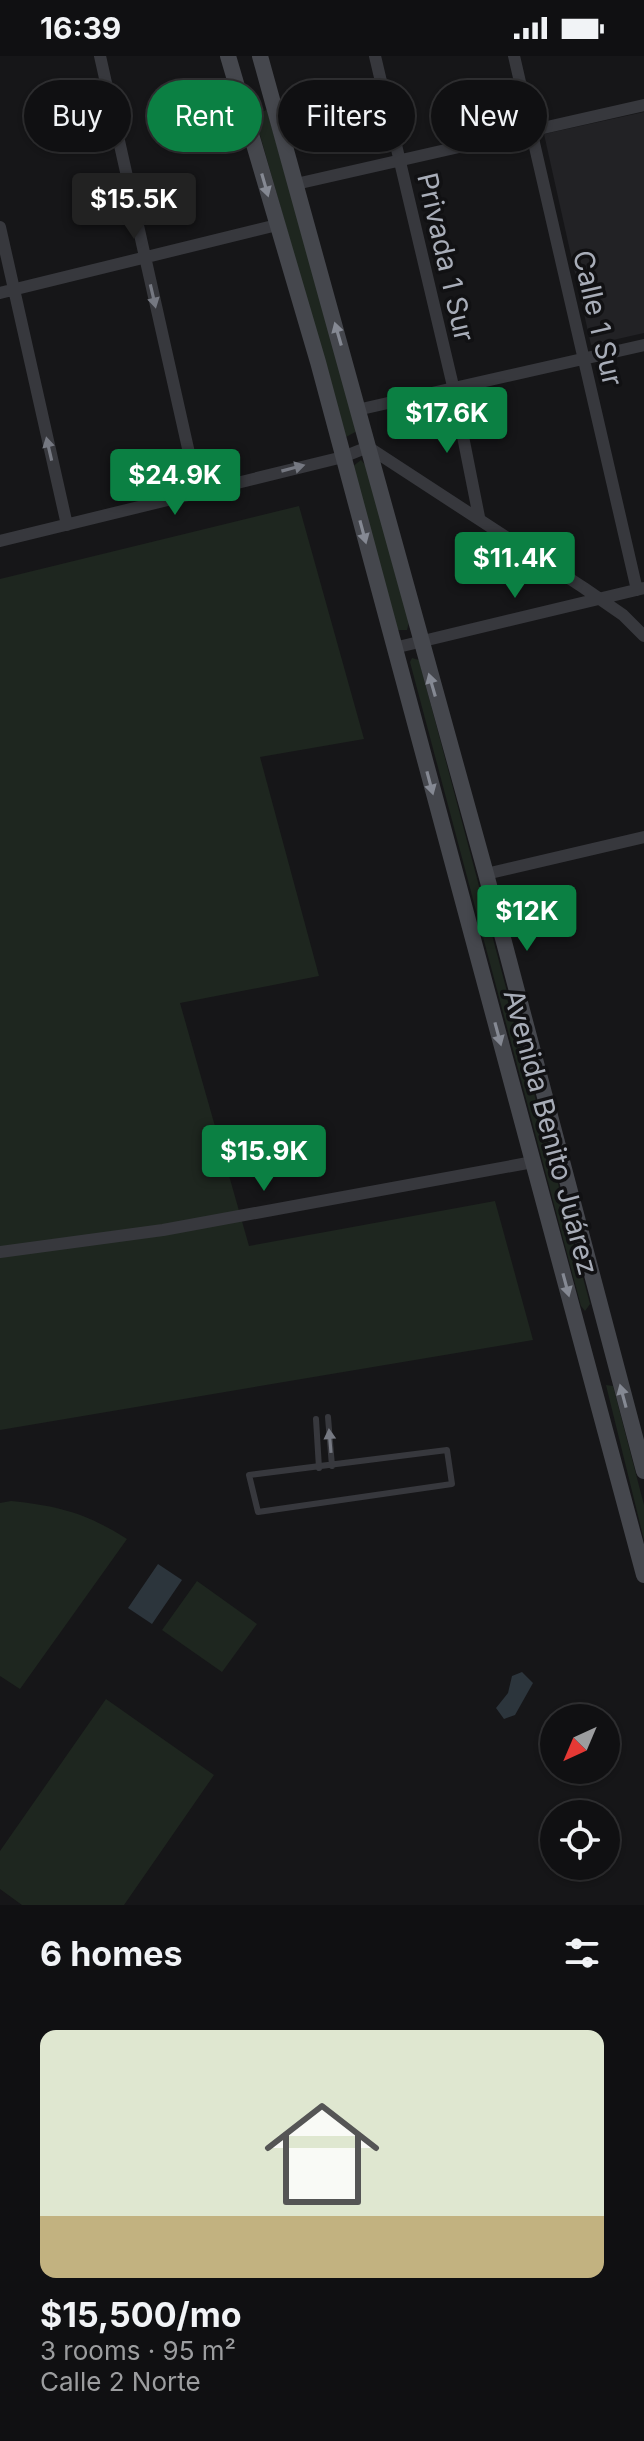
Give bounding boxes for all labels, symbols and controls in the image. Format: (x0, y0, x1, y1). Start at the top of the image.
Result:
text: 16:39 (40, 10, 121, 46)
chip: Buy (24, 80, 131, 152)
chip: Rent (147, 80, 262, 152)
chip: Filters (278, 80, 415, 152)
chip: New (431, 80, 547, 152)
street label: Privada 1 Sur (410, 169, 482, 345)
pin: $15.5K (69, 173, 199, 241)
one-way arrow (259, 173, 272, 197)
text: $15.5K (90, 183, 178, 214)
street label: Calle 1 Sur (566, 247, 630, 389)
one-way arrow (147, 284, 160, 309)
one-way arrow (331, 321, 343, 346)
pin: $17.6K (382, 387, 512, 455)
text: $17.6K (405, 397, 489, 428)
one-way arrow (43, 436, 55, 461)
pin: $24.9K (110, 449, 240, 517)
text: $24.9K (128, 459, 222, 490)
one-way arrow (281, 461, 306, 473)
one-way arrow (357, 520, 370, 544)
pin: $11.4K (450, 532, 580, 600)
text: $11.4K (473, 542, 557, 573)
one-way arrow (426, 672, 438, 697)
one-way arrow (425, 771, 437, 796)
pin: $12K (480, 885, 574, 953)
text: $12K (495, 895, 559, 926)
street label: Avenida Benito Juárez (497, 985, 605, 1279)
one-way arrow (492, 1023, 505, 1047)
pin: $15.9K (199, 1125, 329, 1193)
text: $15.9K (220, 1135, 308, 1166)
one-way arrow (560, 1273, 572, 1298)
one-way arrow (617, 1383, 629, 1408)
one-way arrow (323, 1428, 336, 1453)
north arrow (540, 1704, 620, 1784)
map controls (540, 1704, 620, 1880)
button: locate (540, 1800, 620, 1880)
icon: filters (560, 1931, 604, 1975)
text: 6 homes (40, 1933, 182, 1974)
icon: home (250, 2082, 394, 2226)
text: $15,500/mo (40, 2294, 242, 2335)
text: 3 rooms · 95 m² (40, 2335, 236, 2366)
text: Calle 2 Norte (40, 2366, 201, 2397)

